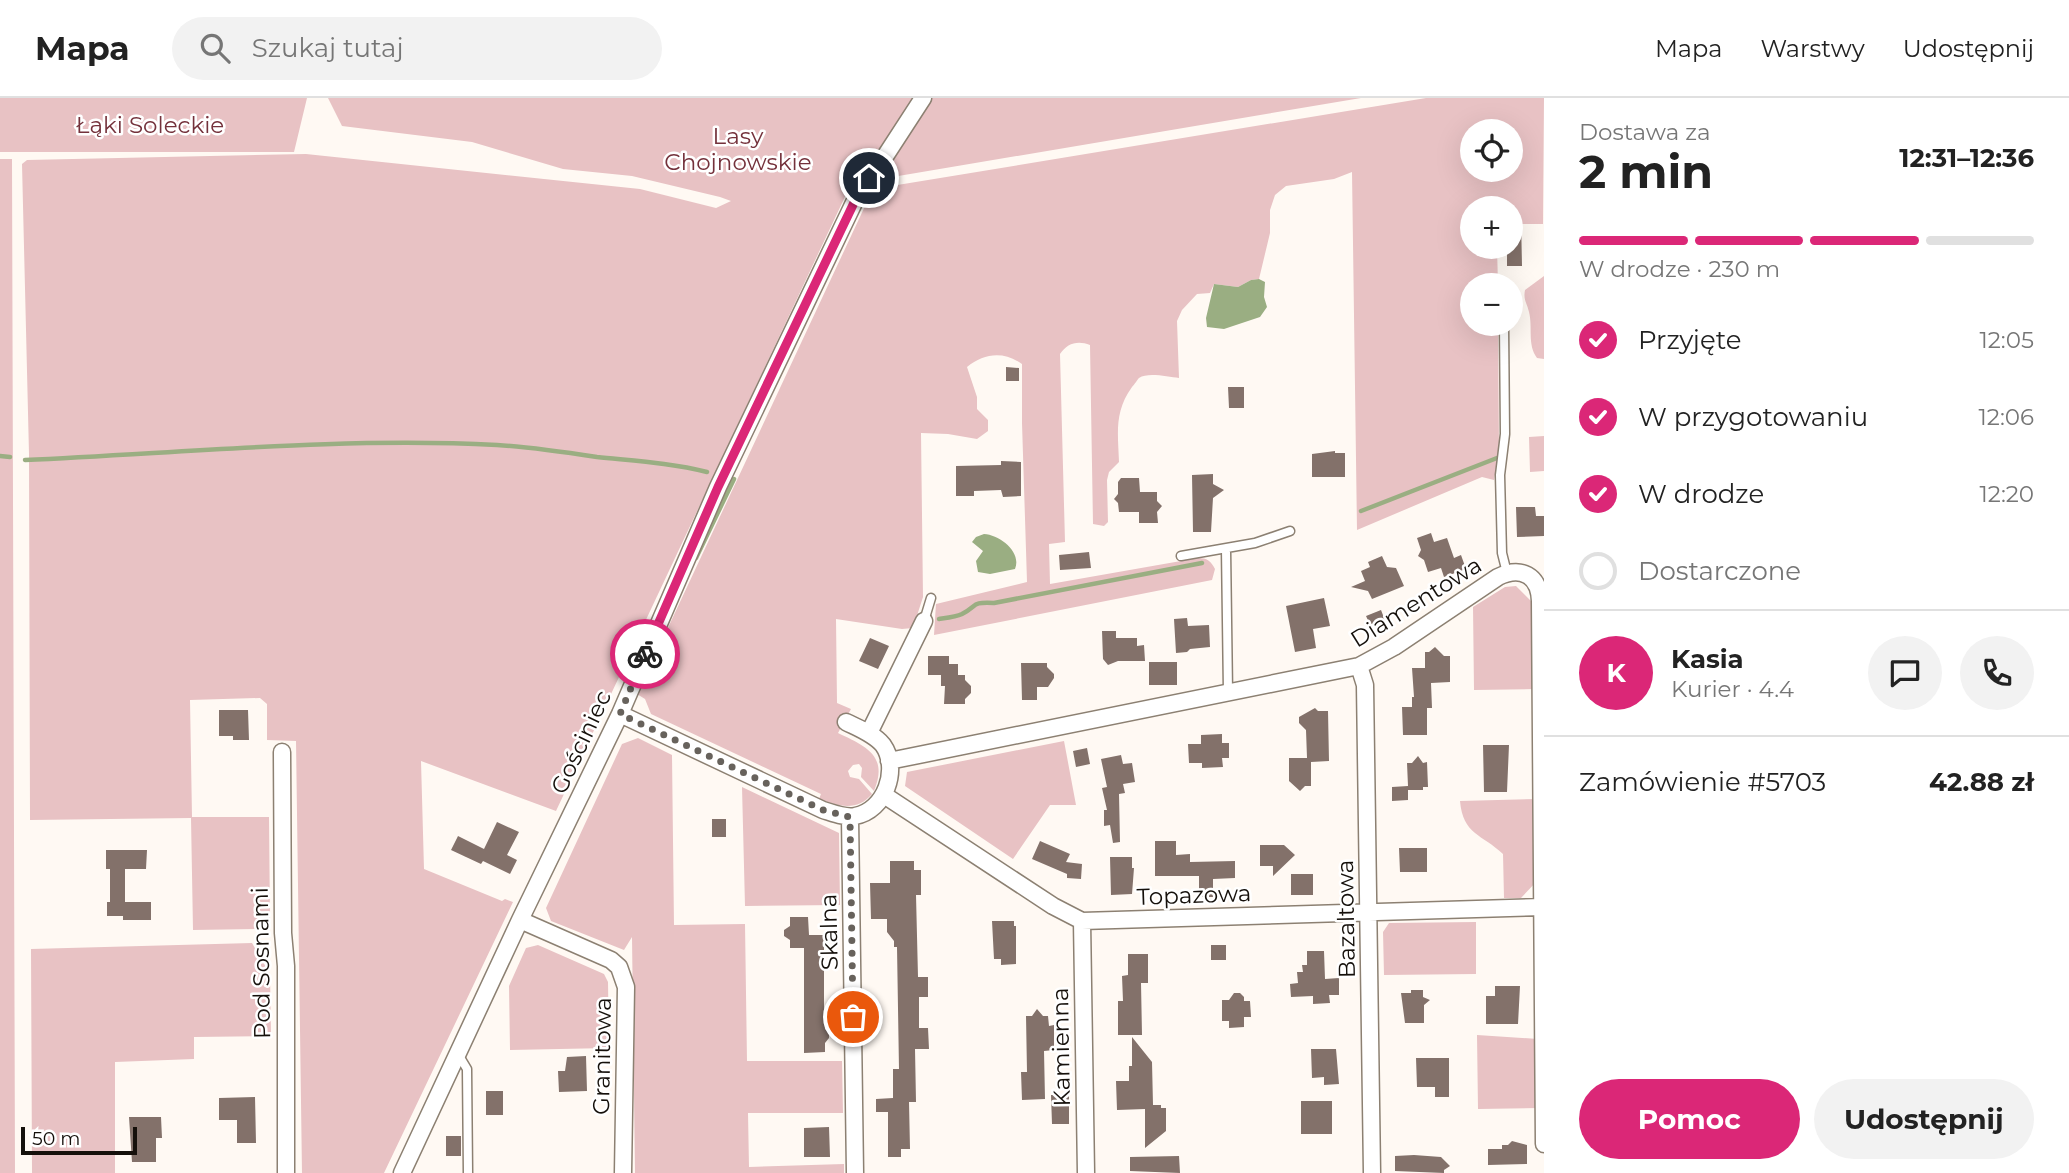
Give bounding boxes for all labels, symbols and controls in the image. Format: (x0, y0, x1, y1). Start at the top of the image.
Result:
search box (172, 17, 662, 80)
text: Mapa (35, 28, 130, 68)
icon: search (196, 29, 234, 67)
text: Szukaj tutaj (252, 32, 404, 64)
text: Mapa (1655, 34, 1722, 63)
text: Warstwy (1760, 34, 1865, 63)
text: Udostępnij (1903, 34, 2034, 63)
park label: Łąki Soleckie (76, 111, 224, 139)
text: Dostawa za (1579, 118, 1711, 146)
map controls (1460, 119, 1523, 336)
button: locate (1460, 119, 1523, 182)
park label: Lasy Chojnowskie (664, 122, 812, 176)
text: 12:31–12:36 (1899, 142, 2034, 174)
text: 2 min (1579, 143, 1713, 200)
pin (839, 148, 899, 208)
icon: home (850, 159, 888, 197)
button: + (1460, 196, 1523, 259)
text: W drodze · 230 m (1579, 255, 1780, 283)
button: − (1460, 273, 1523, 336)
icon: check (1579, 321, 1617, 359)
text: Przyjęte (1638, 324, 1741, 356)
text: 12:05 (1980, 326, 2034, 354)
icon: check (1579, 398, 1617, 436)
text: W przygotowaniu (1638, 401, 1868, 433)
text: 12:06 (1979, 403, 2034, 431)
icon: check (1579, 475, 1617, 513)
text: W drodze (1638, 478, 1764, 510)
text: 12:20 (1980, 480, 2034, 508)
street label: Diamentowa (1345, 551, 1487, 653)
text: Dostarczone (1638, 555, 1801, 587)
courier (610, 619, 680, 689)
icon: bike (626, 635, 664, 673)
button: chat (1868, 636, 1942, 710)
button: phone (1960, 636, 2034, 710)
text: Kasia (1671, 643, 1744, 675)
text: K (1606, 657, 1626, 689)
text: Kurier · 4.4 (1671, 675, 1794, 703)
street label: Gościniec (545, 686, 617, 798)
text: Zamówienie #5703 (1579, 766, 1826, 798)
text: 42.88 zł (1929, 766, 2034, 798)
street label: Bazaltowa (1331, 859, 1361, 979)
street label: Topazowa (1136, 879, 1252, 911)
street label: Pod Sosnami (246, 887, 276, 1039)
street label: Skalna (814, 893, 844, 971)
pin (823, 987, 883, 1047)
street label: Kamienna (1046, 987, 1076, 1107)
street label: Granitowa (587, 997, 617, 1115)
icon: bag (834, 998, 872, 1036)
button: Pomoc (1579, 1079, 1800, 1159)
button: Udostępnij (1814, 1079, 2034, 1159)
scale bar (21, 1124, 136, 1156)
text: 50 m (32, 1127, 80, 1150)

